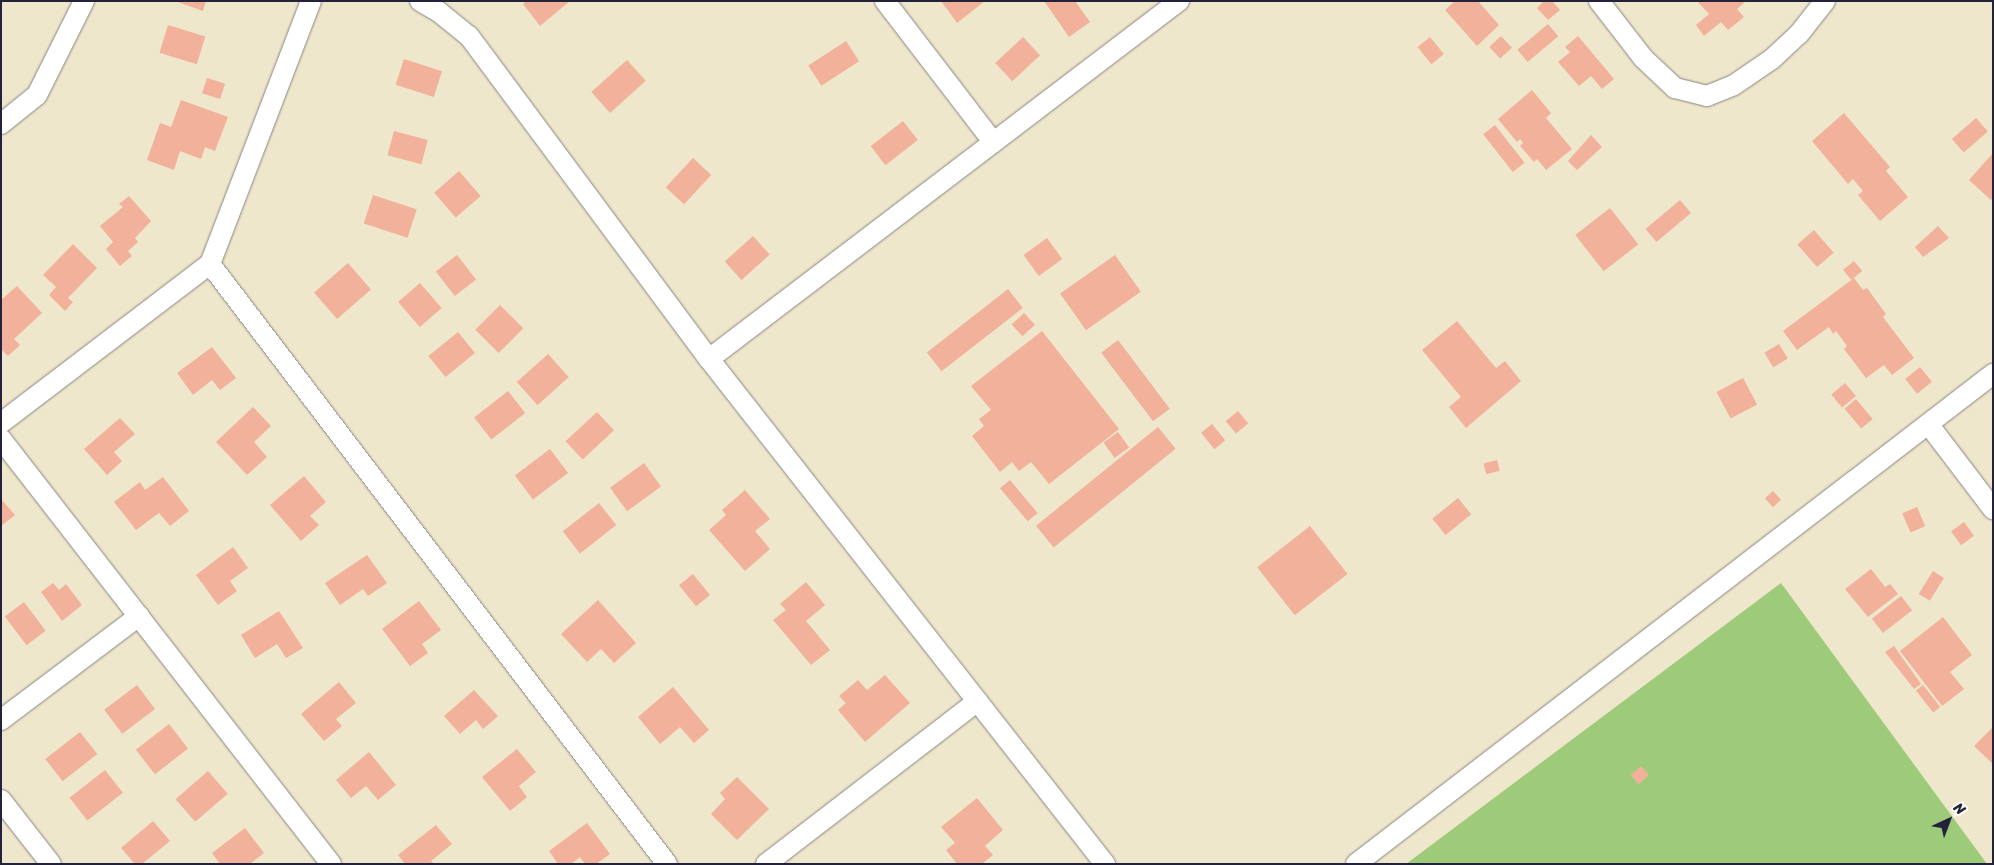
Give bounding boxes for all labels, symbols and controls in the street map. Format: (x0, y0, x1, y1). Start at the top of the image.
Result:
north arrow (1924, 795, 1974, 845)
text: N (1947, 796, 1972, 821)

